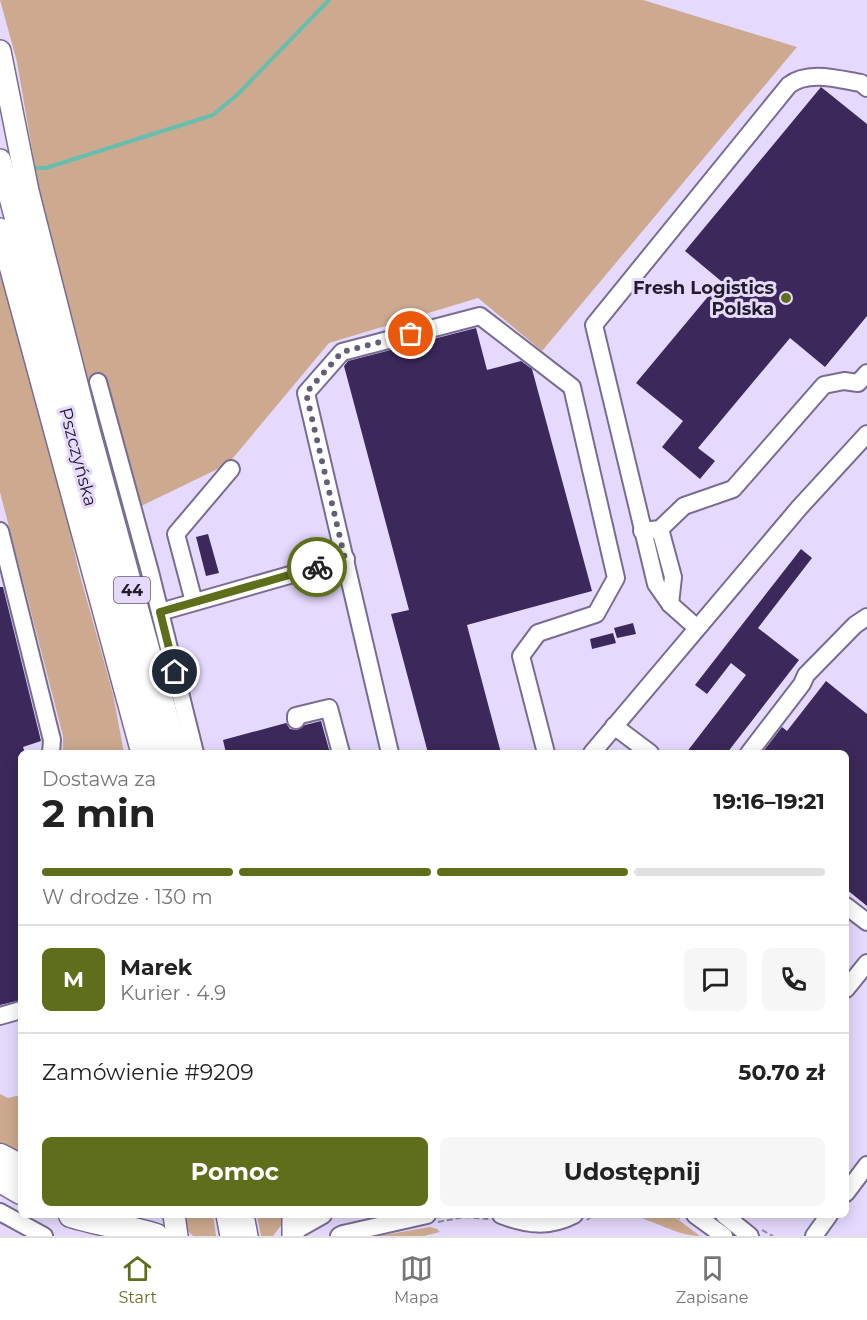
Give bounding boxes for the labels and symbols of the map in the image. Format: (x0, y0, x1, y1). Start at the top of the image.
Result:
place label: Fresh Logistics Polska (633, 277, 774, 320)
marker: Fresh Logistics Polska (779, 291, 793, 305)
pin (385, 308, 436, 359)
street label: Pszczyńska (54, 405, 102, 509)
courier (287, 537, 347, 597)
road number: 44 (114, 577, 150, 603)
pin (149, 646, 200, 697)

